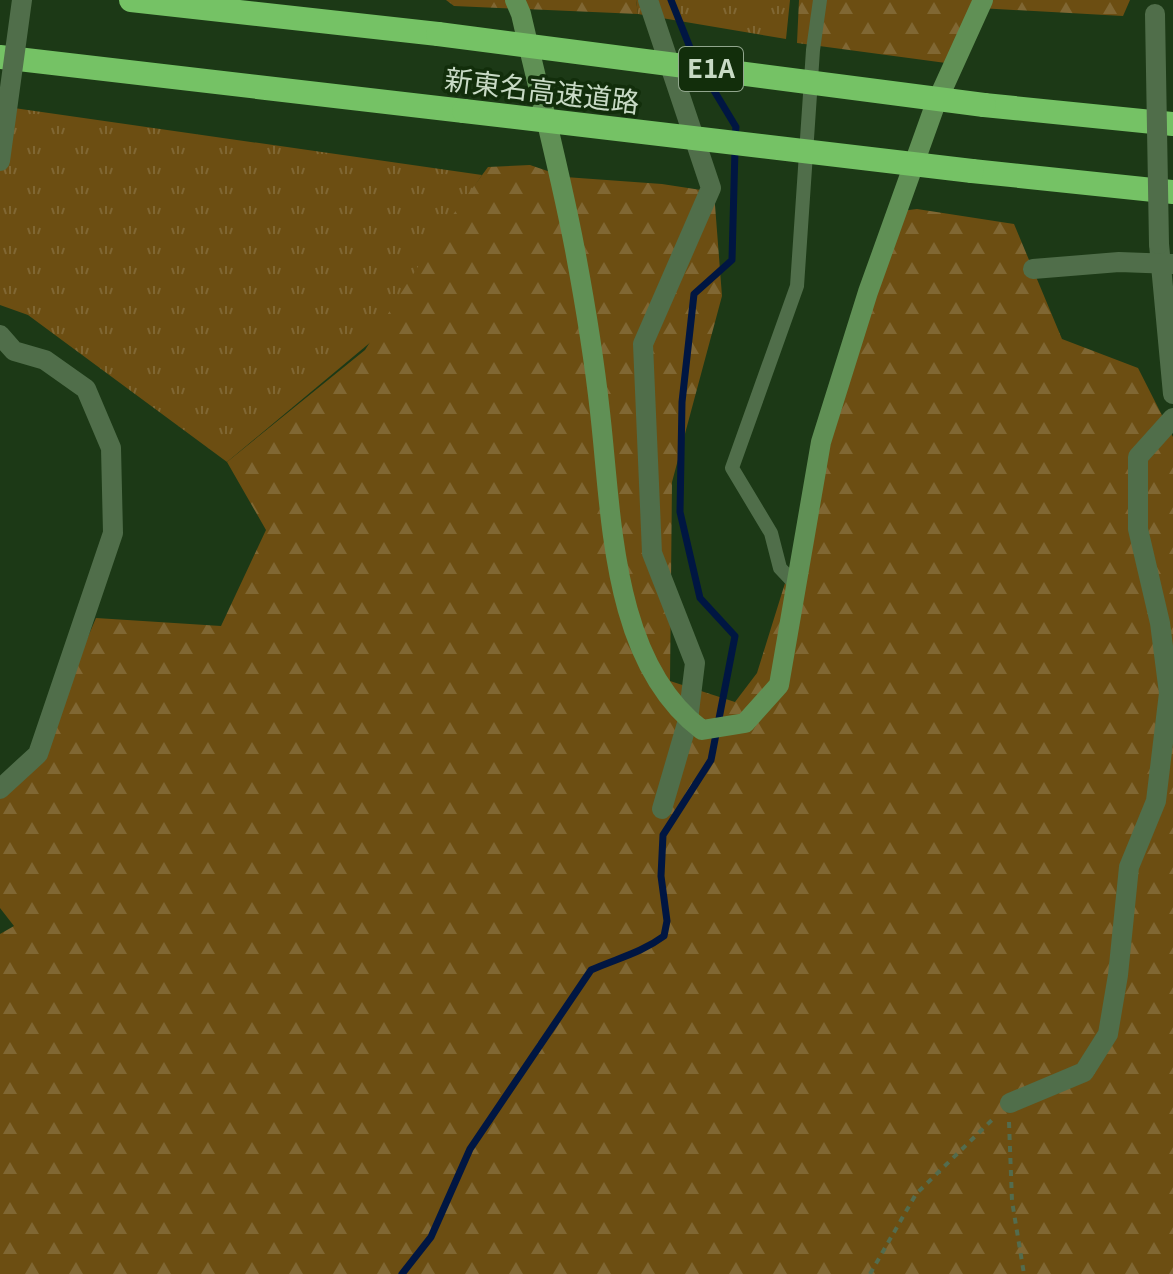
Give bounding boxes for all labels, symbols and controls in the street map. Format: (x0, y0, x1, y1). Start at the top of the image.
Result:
road number: E1A (679, 47, 743, 91)
street label: 新東名高速道路 (443, 57, 642, 121)

